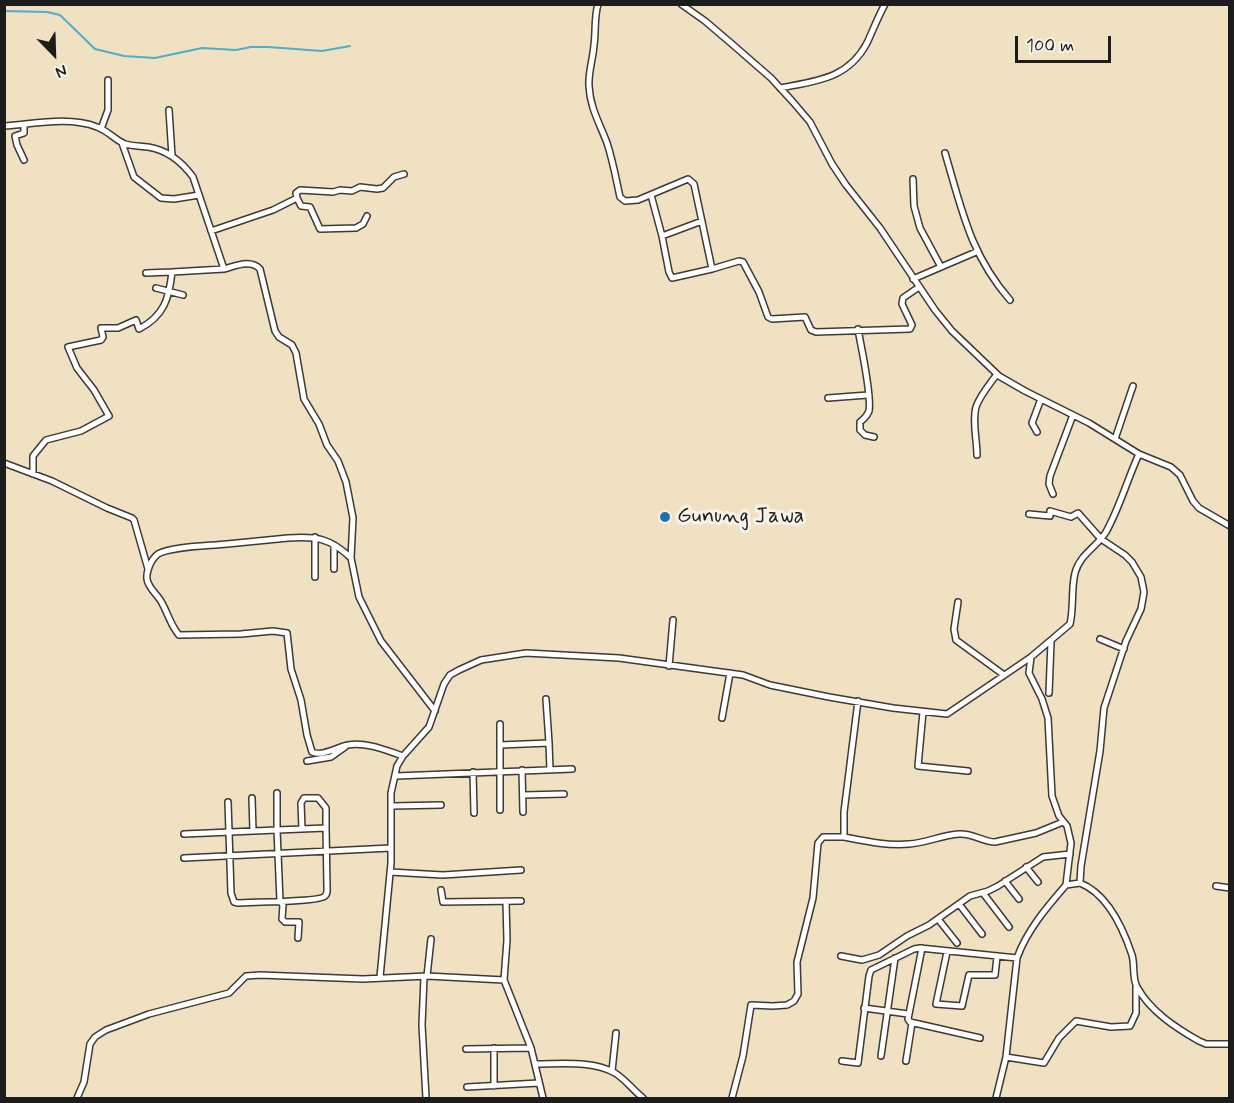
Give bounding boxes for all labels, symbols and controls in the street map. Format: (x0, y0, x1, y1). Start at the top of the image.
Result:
north arrow (24, 24, 84, 84)
scale bar (1018, 24, 1114, 62)
text: 100 m (1026, 34, 1074, 58)
text: N (52, 59, 70, 83)
place label: Gunung Jawa (677, 504, 804, 530)
marker: Gunung Jawa (658, 510, 672, 524)

